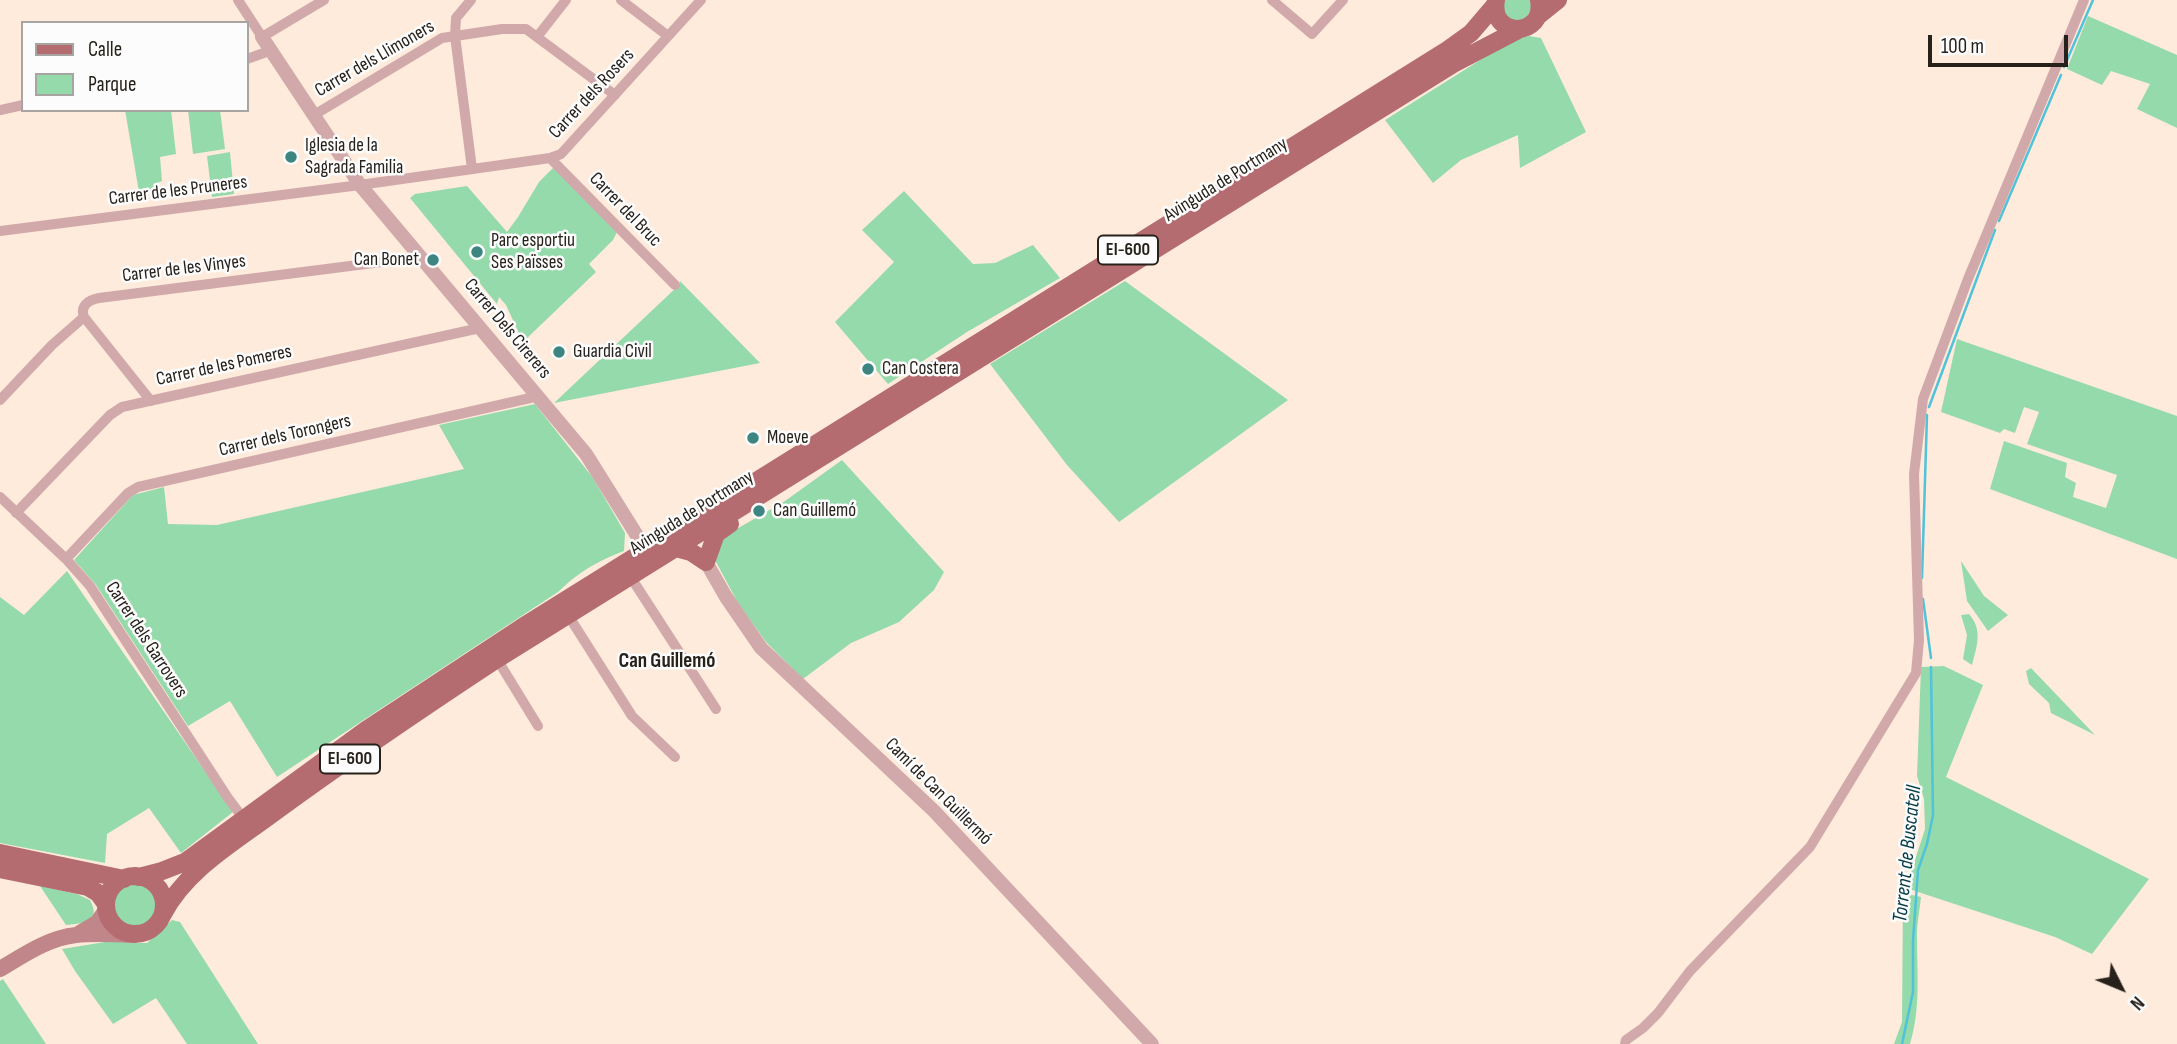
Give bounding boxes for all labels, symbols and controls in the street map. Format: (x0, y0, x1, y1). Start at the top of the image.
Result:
street label: Carrer dels Llimoners (311, 16, 439, 102)
legend (21, 21, 248, 112)
scale bar (1932, 21, 2072, 65)
text: 100 m (1941, 34, 1984, 59)
text: Calle (88, 37, 122, 62)
street label: Carrer dels Rosers (545, 44, 639, 144)
text: Parque (88, 72, 136, 97)
street label: Avinguda de Portmany (1160, 133, 1292, 227)
place label: Iglesia de la Sagrada Familia (305, 135, 403, 179)
marker: Iglesia de la Sagrada Familia (283, 149, 299, 165)
street label: Carrer del Bruc (584, 168, 666, 252)
street label: Carrer de les Pruneres (107, 171, 249, 211)
place label: Parc esportiu Ses Païsses (491, 230, 575, 274)
road number: EI-600 (1098, 236, 1158, 264)
marker: Parc esportiu Ses Païsses (469, 244, 485, 260)
place label: Can Bonet (354, 249, 419, 271)
street label: Carrer de les Vinyes (121, 250, 247, 288)
marker: Can Bonet (425, 252, 441, 268)
street label: Carrer Dels Cirerers (459, 274, 555, 384)
street label: Carrer de les Pomeres (154, 341, 294, 391)
place label: Guardia Civil (573, 341, 652, 363)
marker: Guardia Civil (551, 344, 567, 360)
place label: Can Costera (882, 358, 959, 380)
marker: Can Costera (860, 361, 876, 377)
street label: Carrer dels Torongers (217, 410, 353, 462)
place label: Moeve (767, 427, 809, 449)
marker: Moeve (745, 430, 761, 446)
street label: Avinguda de Portmany (626, 466, 758, 560)
place label: Can Guillemó (773, 500, 856, 522)
marker: Can Guillemó (751, 503, 767, 519)
street label: Carrer dels Garrovers (100, 578, 192, 702)
district label: Can Guillemó (619, 649, 715, 675)
street label: Camí de Can Guillermó (880, 734, 996, 850)
road number: EI-600 (320, 744, 380, 774)
water label: Torrent de Buscatell (1888, 784, 1928, 924)
north arrow (2086, 953, 2156, 1023)
text: N (2125, 991, 2149, 1014)

